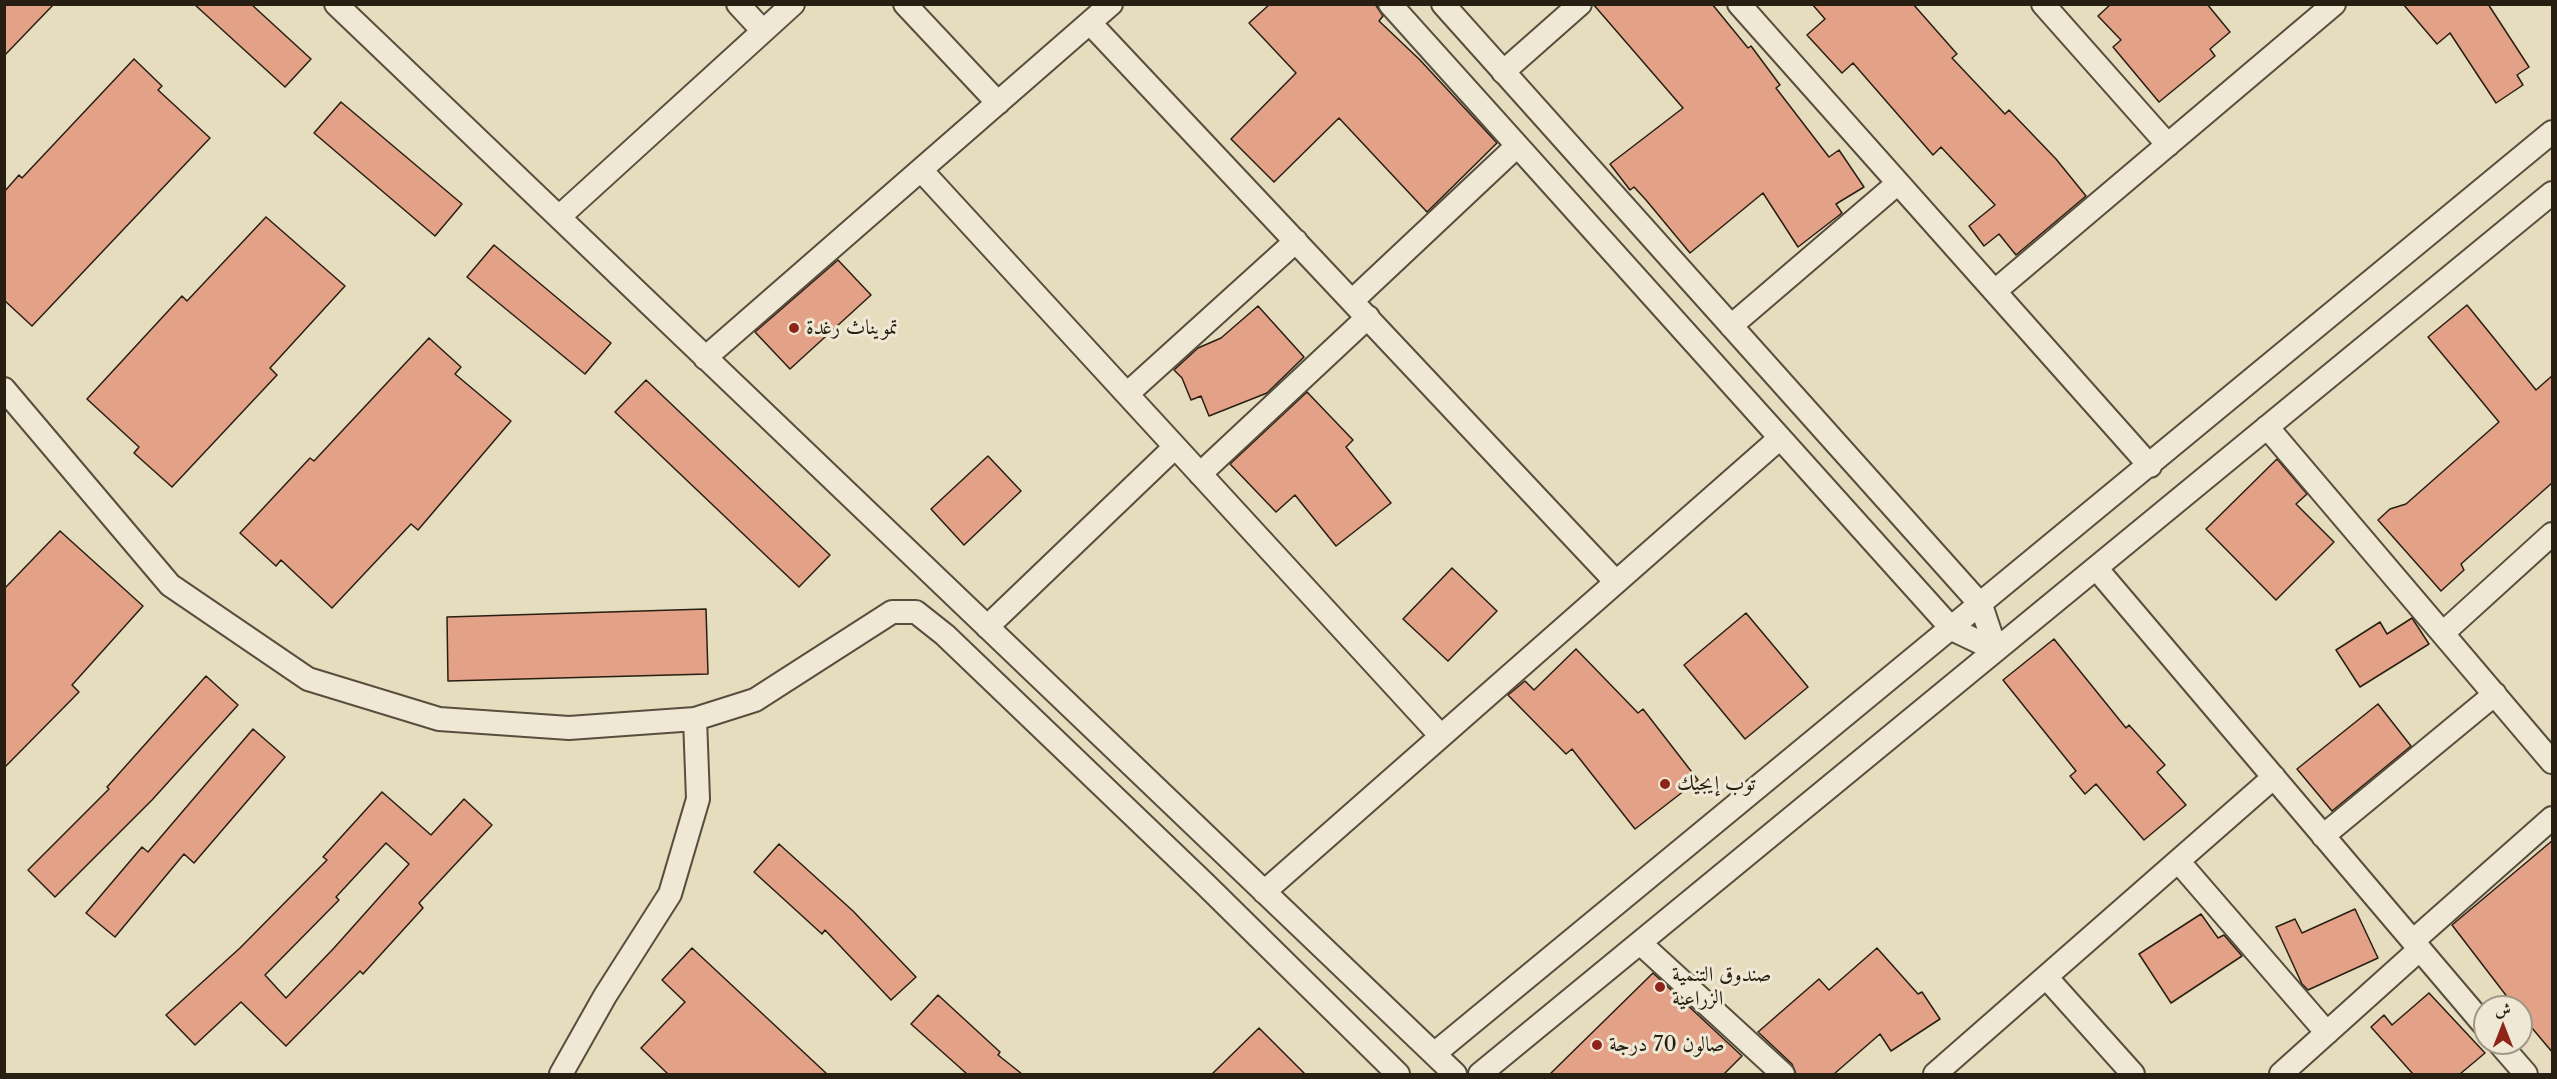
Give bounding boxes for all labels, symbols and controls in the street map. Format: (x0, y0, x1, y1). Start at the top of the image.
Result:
place label: تمويناث رغدة (806, 315, 898, 341)
marker: تمويناث رغدة (787, 321, 801, 335)
place label: توب إيجيك (1677, 771, 1755, 797)
marker: توب إيجيك (1658, 777, 1672, 791)
place label: صندوق التنمية الزراعية (1672, 962, 1771, 1012)
marker: صندوق التنمية الزراعية (1653, 980, 1667, 994)
north arrow (2473, 995, 2533, 1055)
text: ش (2495, 999, 2511, 1019)
place label: صالون 70 درجة (1609, 1032, 1725, 1058)
marker: صالون 70 درجة (1590, 1038, 1604, 1052)

